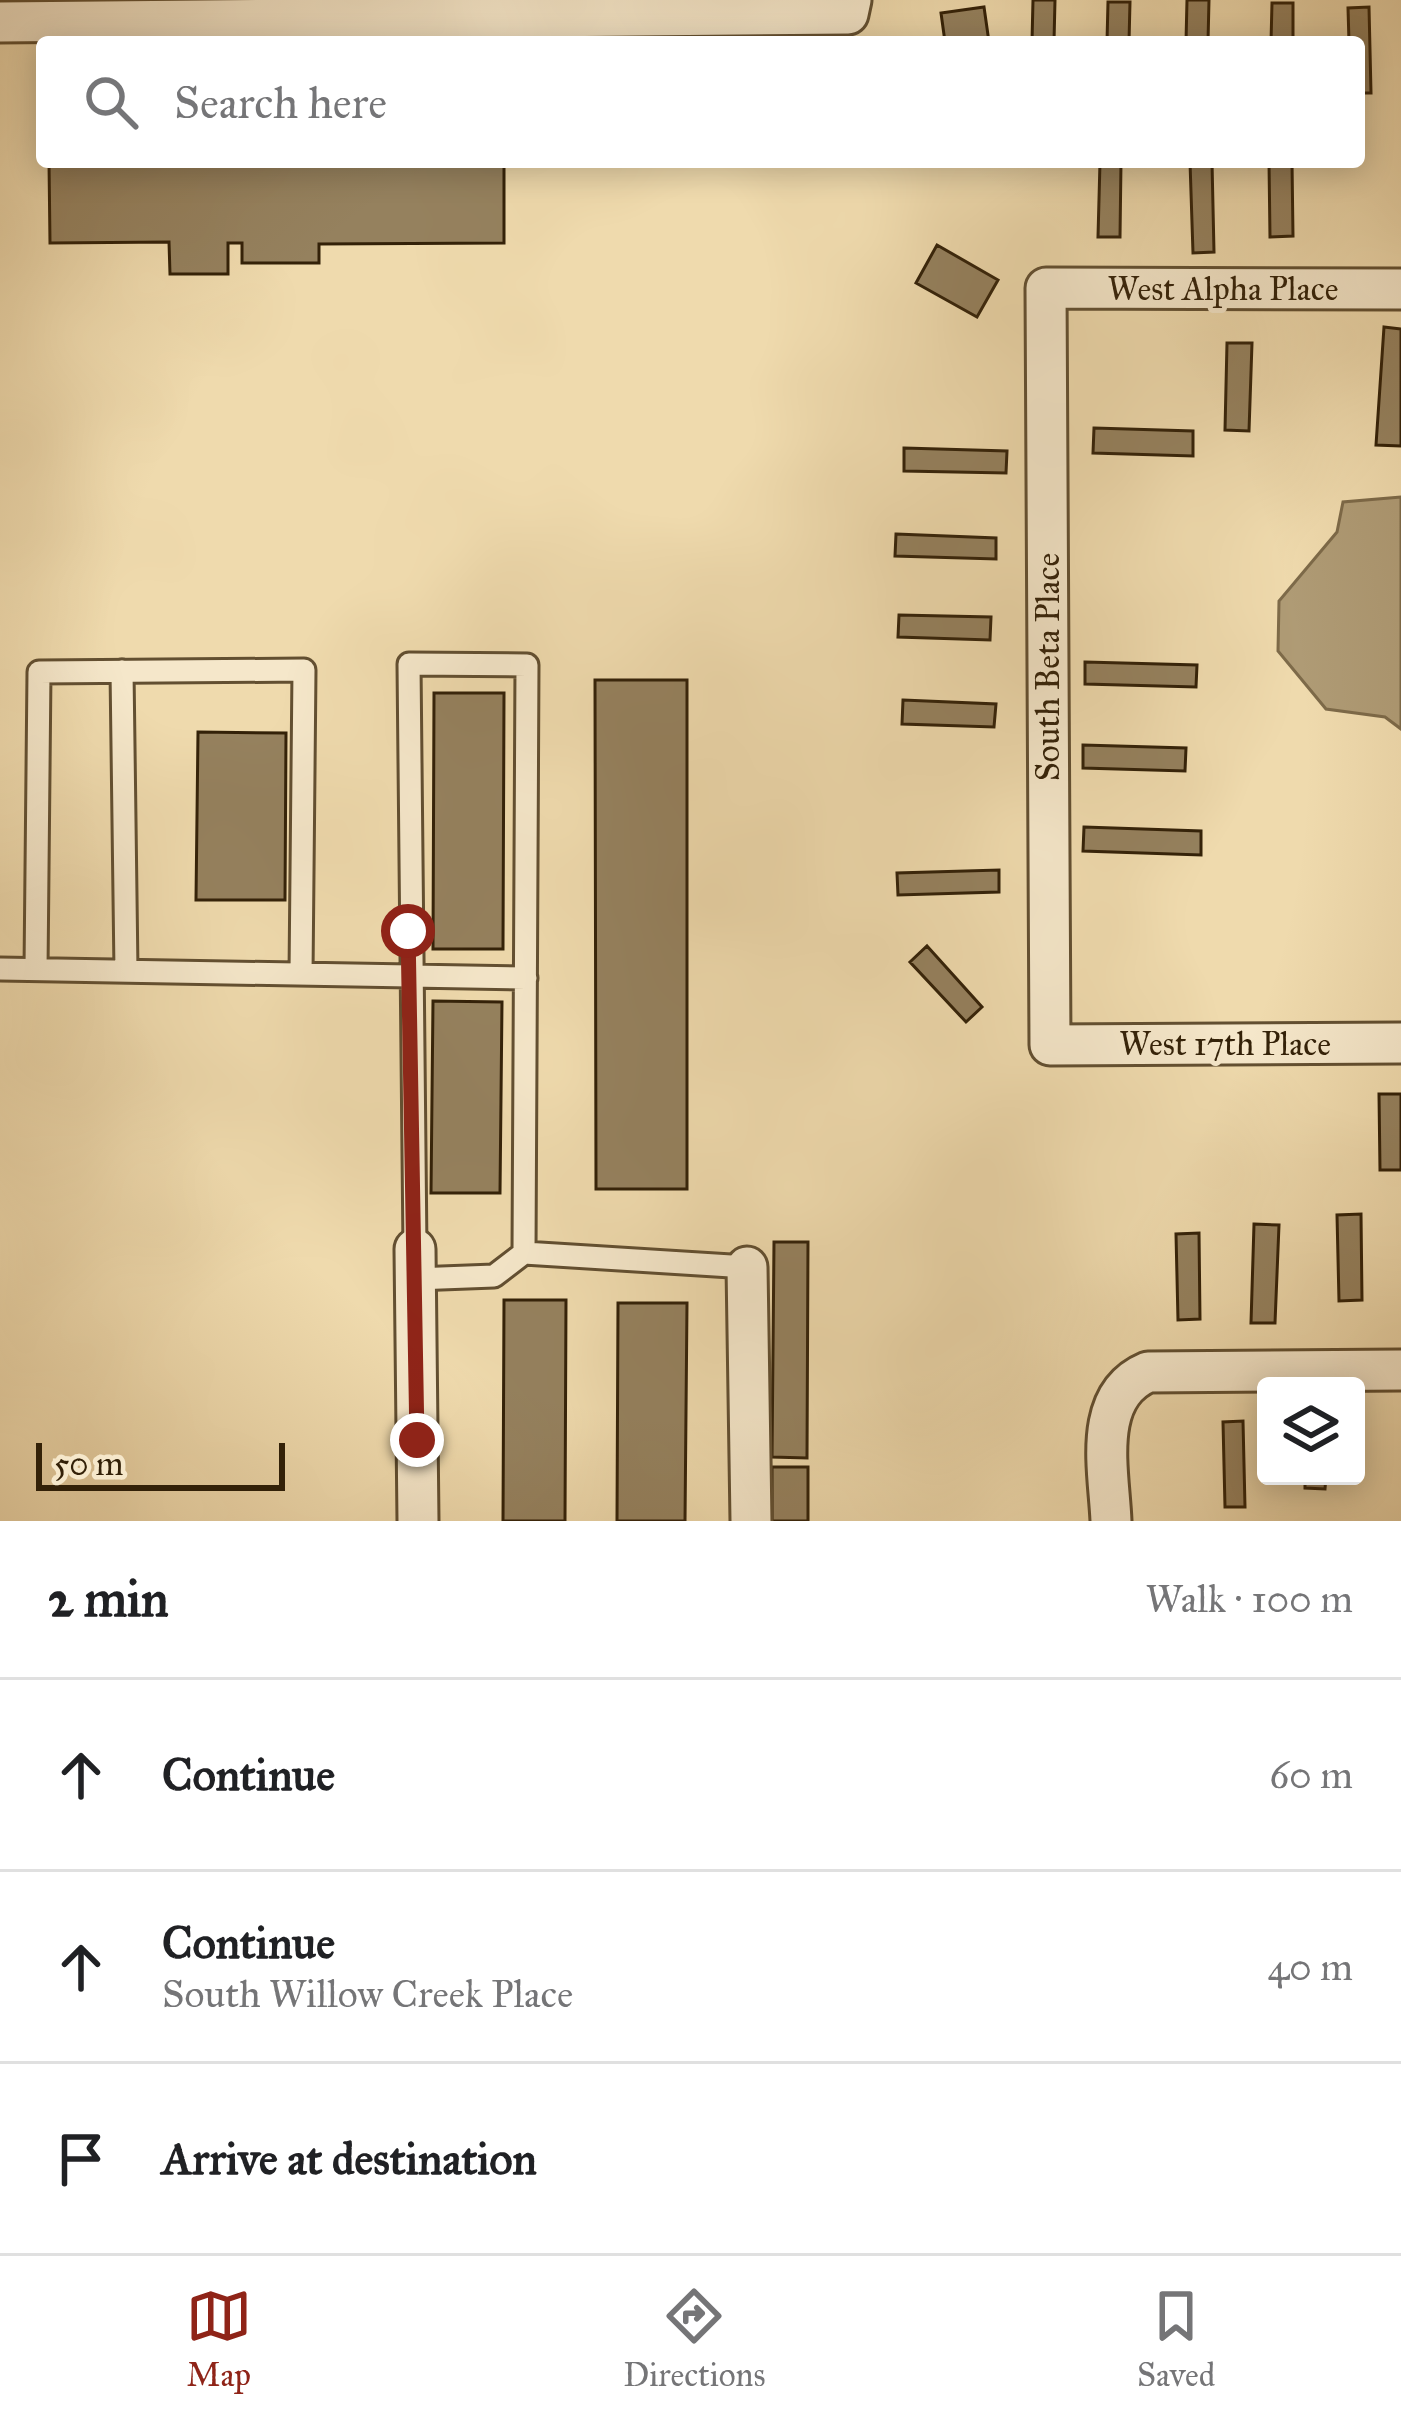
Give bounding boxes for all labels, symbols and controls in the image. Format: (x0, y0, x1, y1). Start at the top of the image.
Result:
search box (36, 36, 1365, 168)
icon: search (78, 69, 144, 135)
text: Search here (174, 75, 387, 130)
street label: West Alpha Place (1108, 269, 1338, 309)
street label: South Beta Place (1028, 553, 1068, 781)
route start (381, 904, 435, 958)
street label: West 17th Place (1119, 1024, 1331, 1064)
map controls (1257, 1377, 1365, 1485)
button: layers (1257, 1377, 1365, 1485)
route end (390, 1413, 444, 1467)
scale bar (36, 1437, 285, 1490)
text: 50 m (54, 1444, 123, 1484)
text: 2 min (48, 1568, 169, 1630)
text: Walk · 100 m (1146, 1575, 1353, 1623)
icon: ahead (48, 1742, 114, 1808)
text: Continue (162, 1747, 335, 1802)
text: 60 m (1269, 1751, 1353, 1799)
text: Continue (162, 1915, 335, 1970)
icon: ahead (48, 1934, 114, 2000)
text: 40 m (1267, 1943, 1353, 1991)
text: South Willow Creek Place (162, 1970, 573, 2018)
icon: arrive (48, 2126, 114, 2192)
text: Arrive at destination (162, 2131, 537, 2186)
tab: Map (186, 2283, 252, 2395)
tab: Directions (623, 2283, 765, 2395)
tab: Saved (1137, 2283, 1215, 2395)

